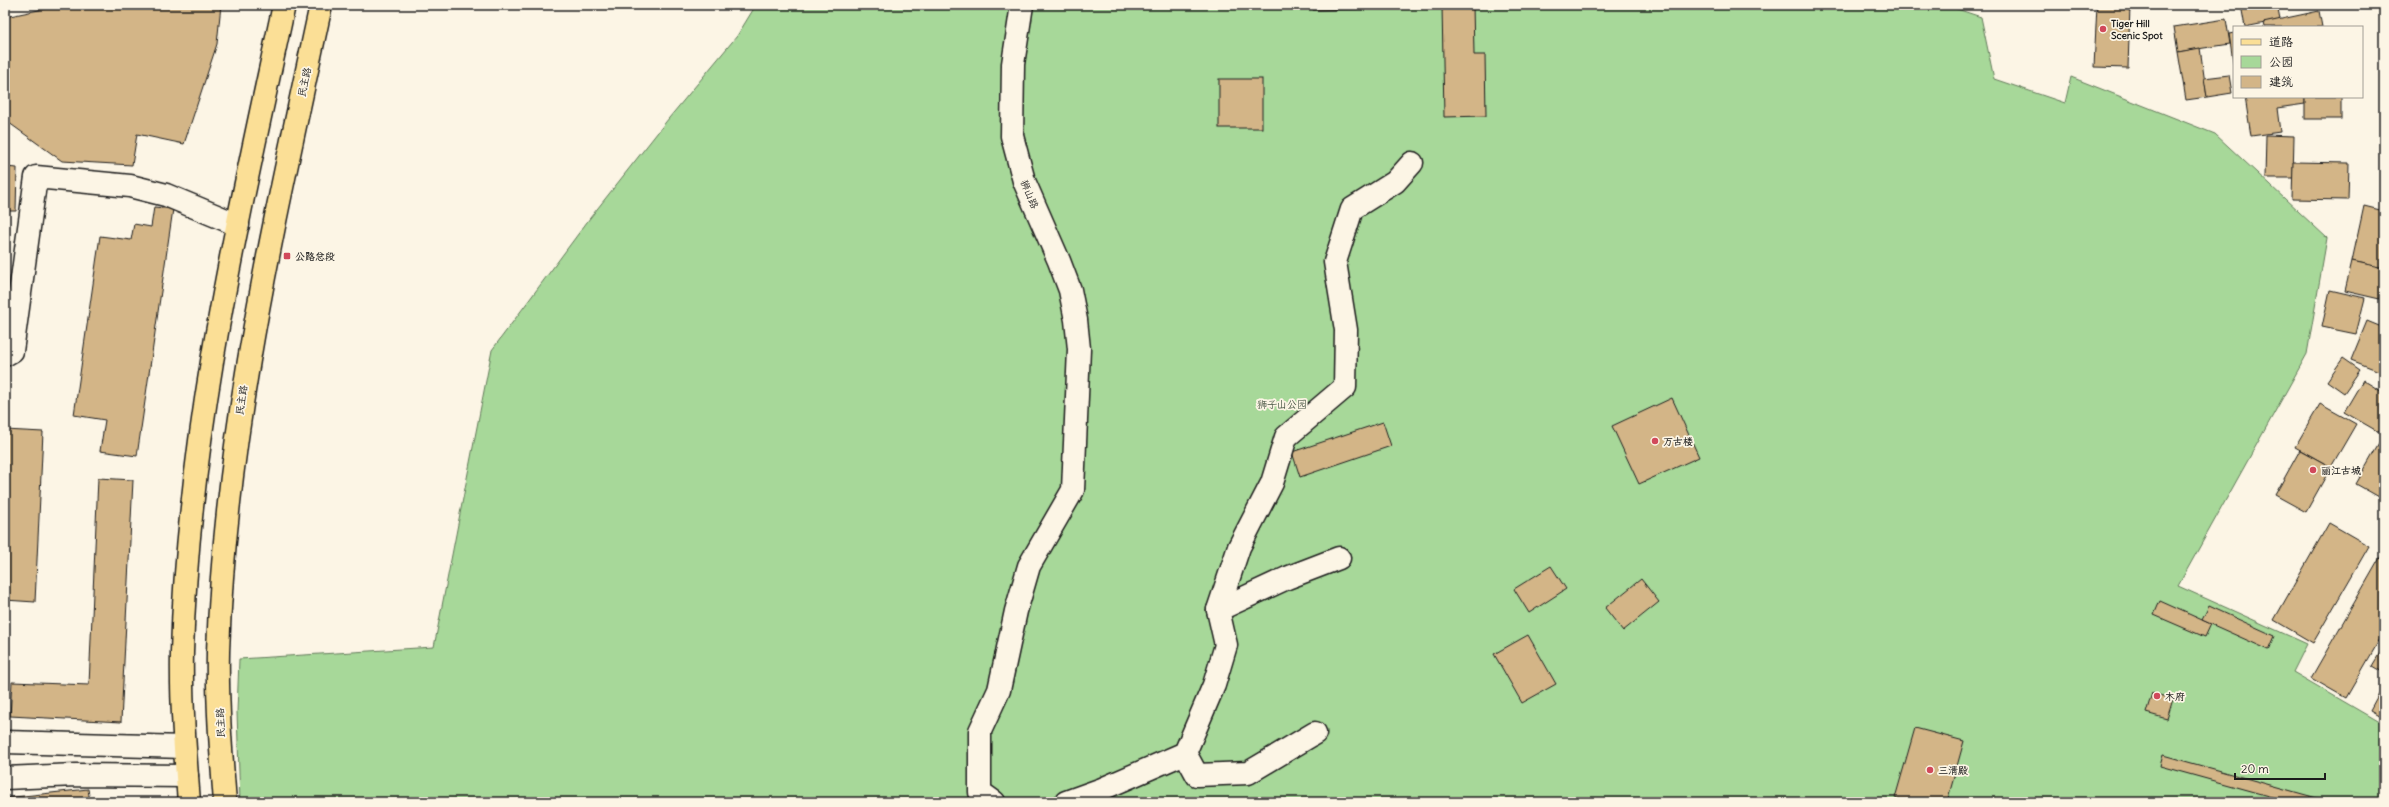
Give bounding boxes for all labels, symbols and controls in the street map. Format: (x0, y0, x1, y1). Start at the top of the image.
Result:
place label: Tiger Hill Scenic Spot (2111, 17, 2163, 42)
marker: Tiger Hill Scenic Spot (2098, 24, 2108, 34)
legend (2233, 26, 2363, 98)
text: 道路 (2269, 34, 2293, 49)
text: 公园 (2269, 54, 2293, 69)
street label: 民主路 (295, 66, 314, 98)
text: 建筑 (2269, 74, 2293, 89)
street label: 狮山路 (1018, 178, 1041, 211)
place label: 公路总段 (295, 250, 335, 263)
marker: 公路总段 (282, 251, 292, 261)
street label: 民主路 (233, 384, 250, 416)
park label: 狮子山公园 (1257, 398, 1307, 411)
place label: 万古楼 (1663, 435, 1693, 448)
marker: 万古楼 (1650, 436, 1660, 446)
place label: 丽江古城 (2321, 464, 2361, 477)
marker: 丽江古城 (2308, 465, 2318, 475)
place label: 木府 (2165, 690, 2185, 703)
marker: 木府 (2152, 691, 2162, 701)
street label: 民主路 (213, 708, 228, 738)
scale bar (2235, 755, 2325, 781)
text: 20 m (2241, 761, 2269, 776)
place label: 三清殿 (1938, 764, 1968, 777)
marker: 三清殿 (1925, 765, 1935, 775)

